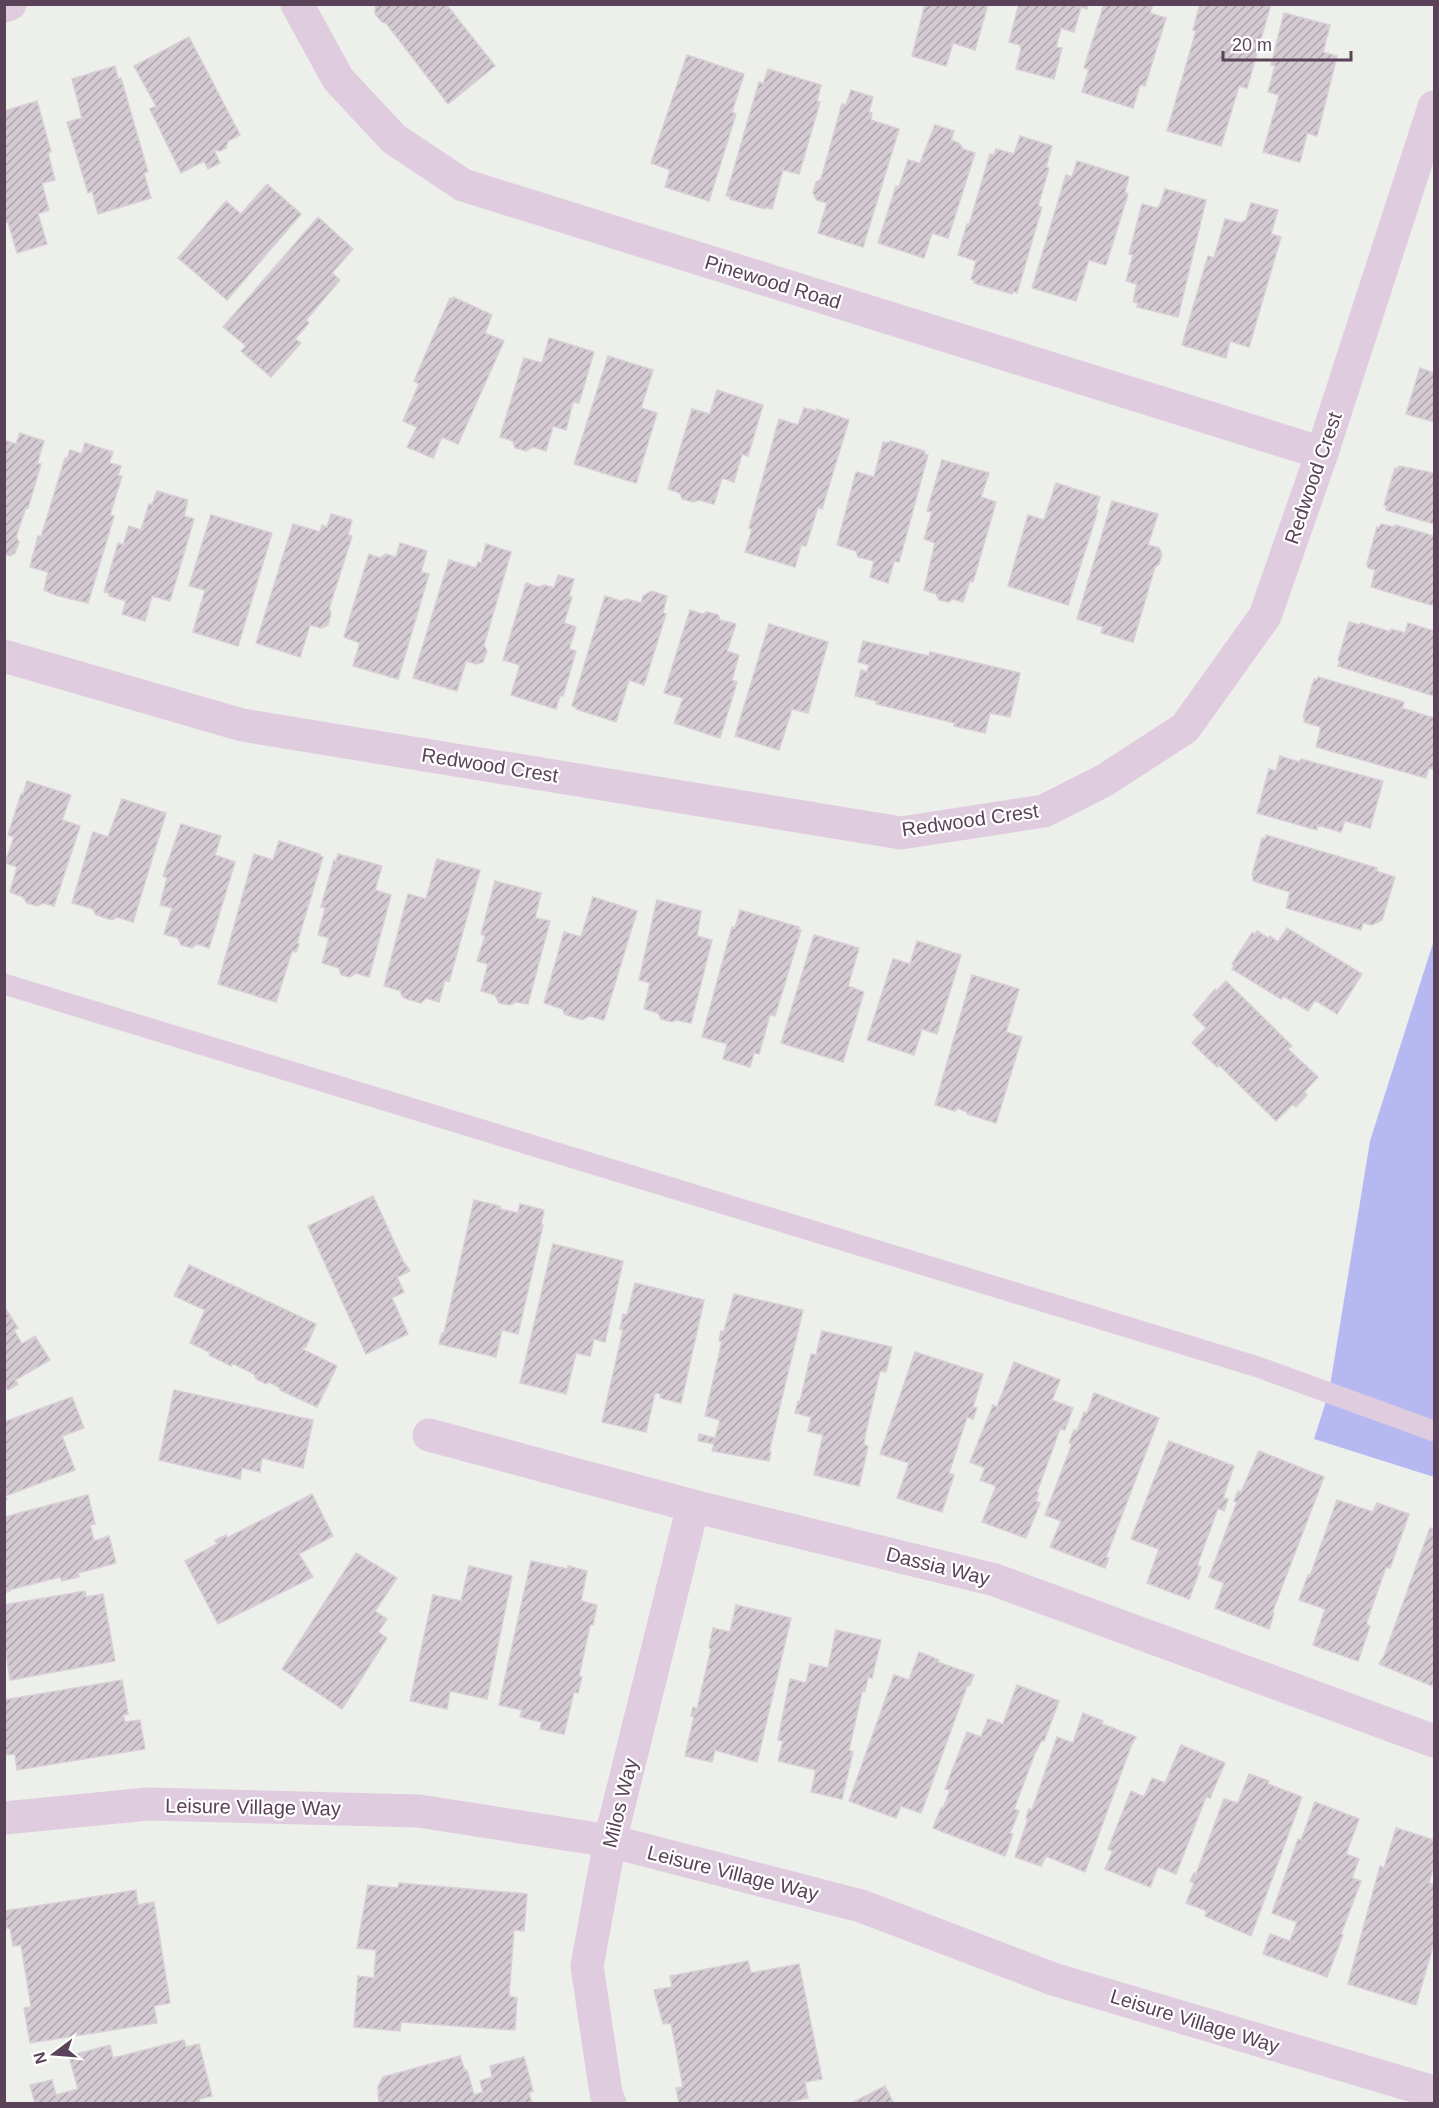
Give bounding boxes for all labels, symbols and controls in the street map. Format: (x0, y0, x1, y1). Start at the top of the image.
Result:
scale bar (1223, 24, 1350, 62)
text: 20 m (1232, 35, 1272, 55)
street label: Pinewood Road (702, 251, 844, 313)
street label: Redwood Crest (1280, 409, 1346, 547)
street label: Redwood Crest (420, 743, 560, 787)
street label: Redwood Crest (900, 799, 1040, 840)
street label: Dassia Way (884, 1543, 992, 1589)
street label: Milos Way (598, 1756, 642, 1850)
street label: Leisure Village Way (165, 1794, 341, 1820)
street label: Leisure Village Way (645, 1841, 821, 1905)
street label: Leisure Village Way (1108, 1985, 1282, 2057)
north arrow (24, 2024, 84, 2084)
text: N (30, 2050, 50, 2066)

